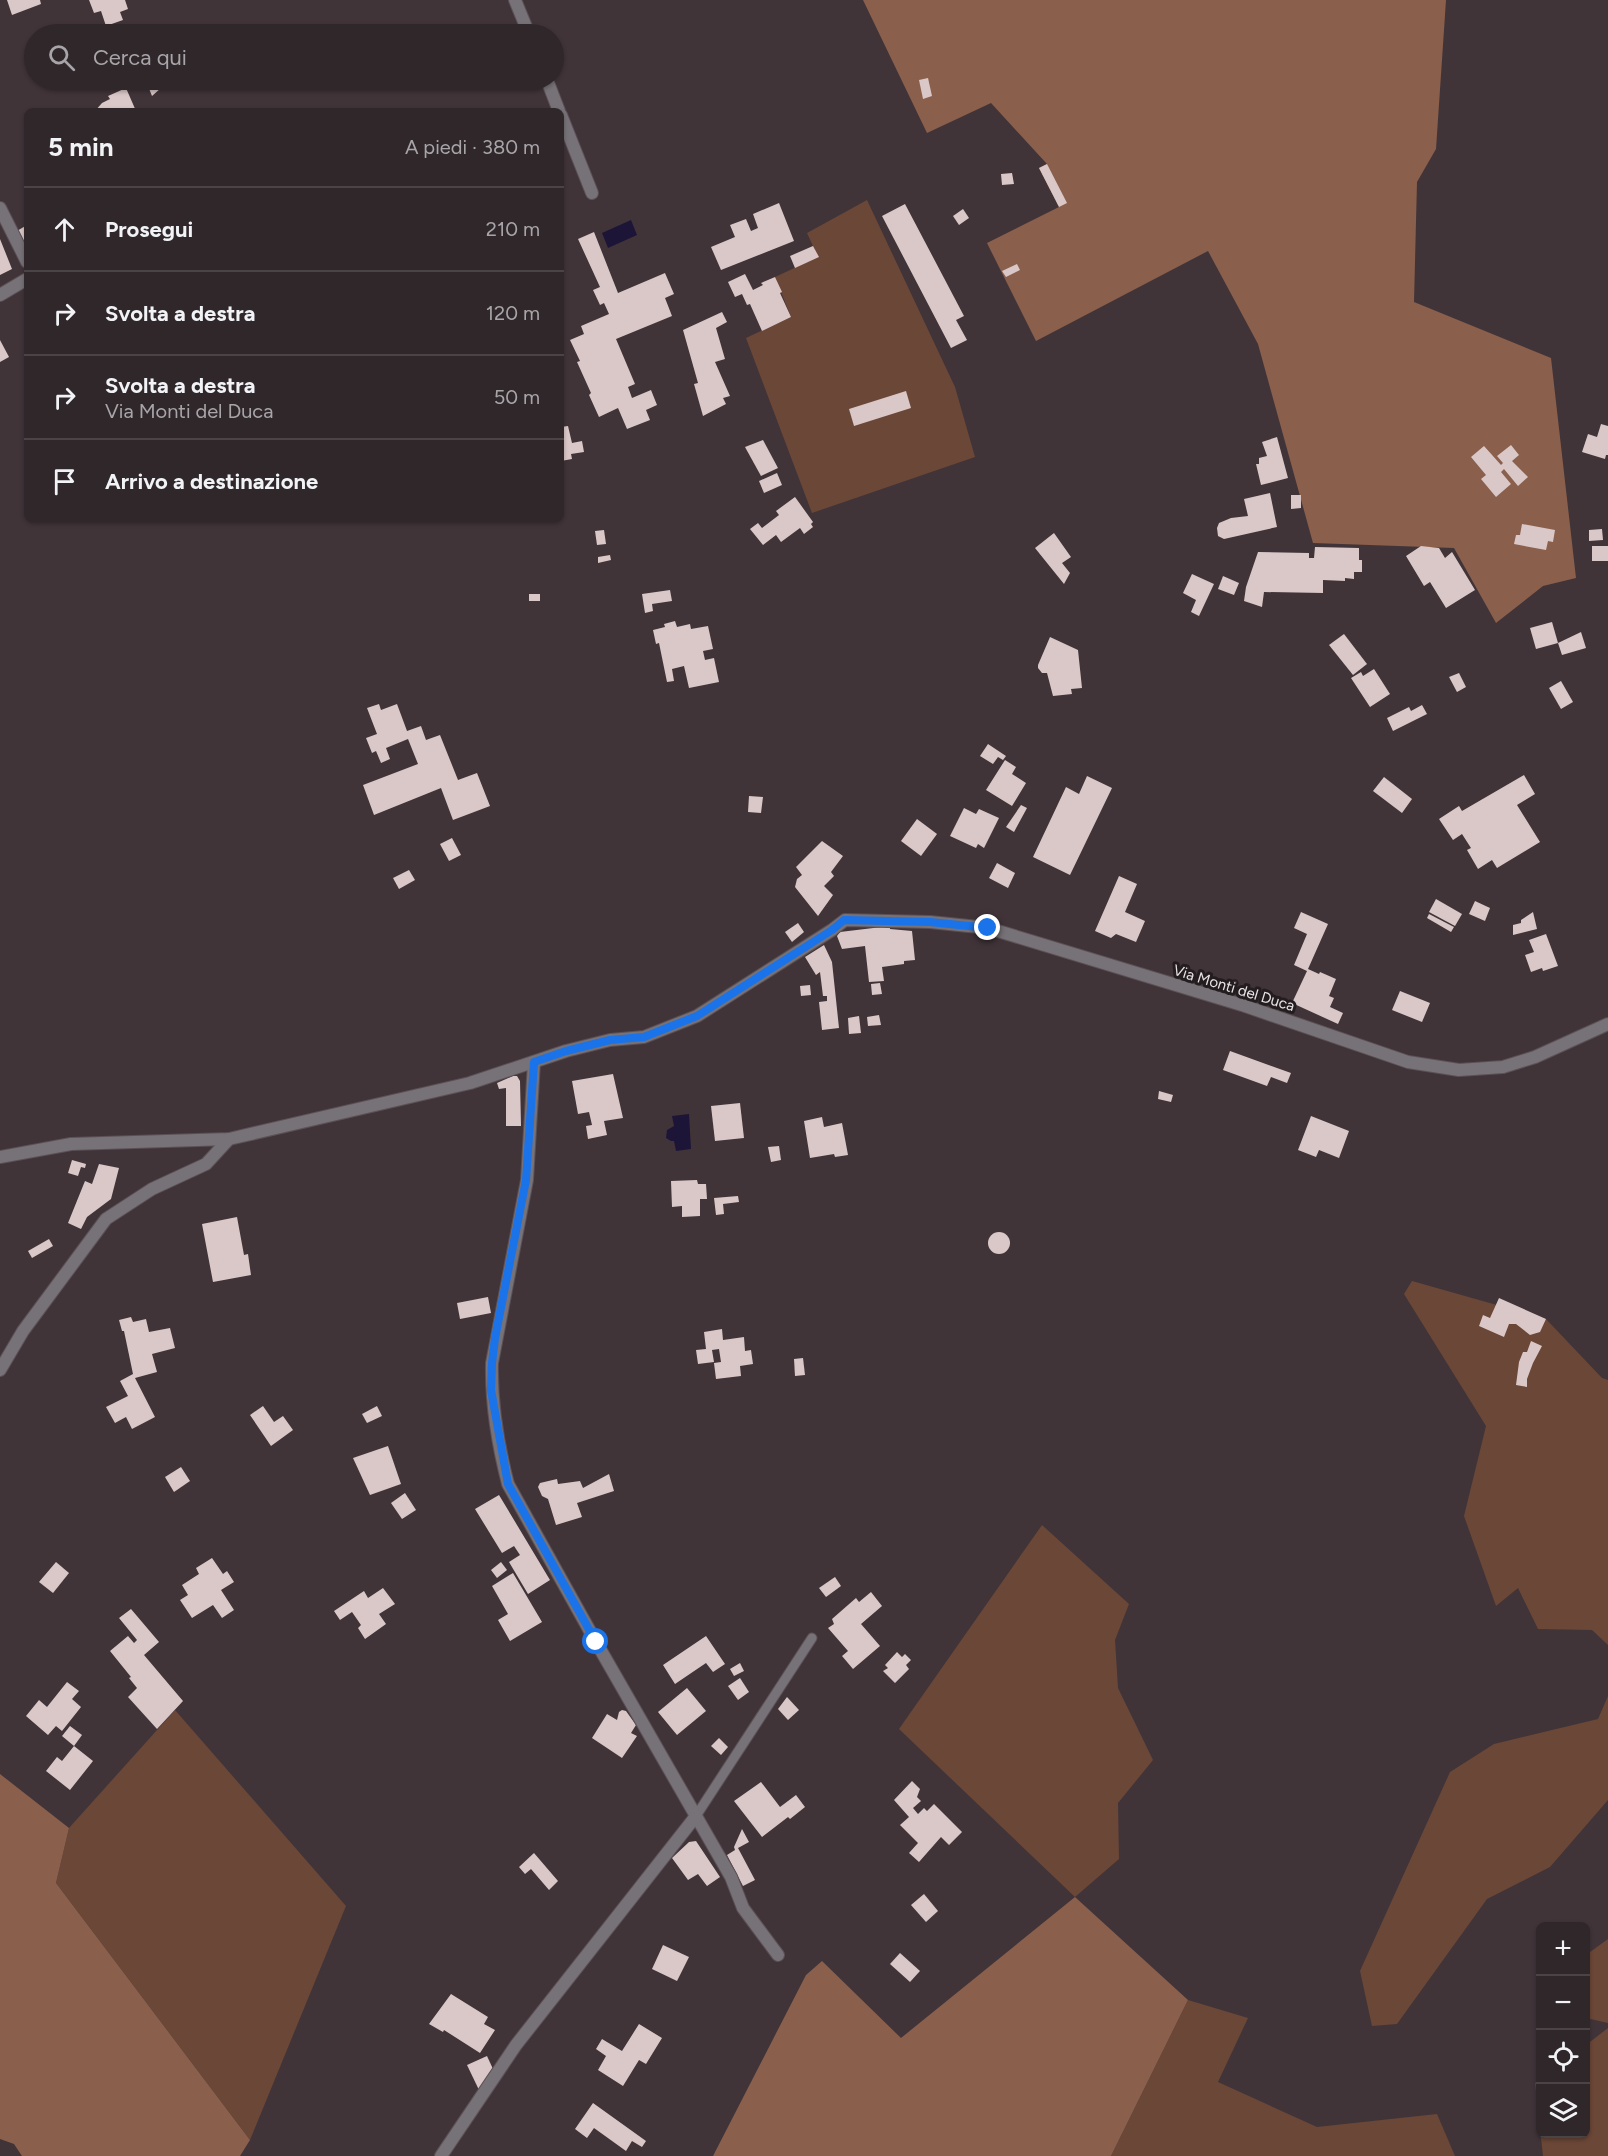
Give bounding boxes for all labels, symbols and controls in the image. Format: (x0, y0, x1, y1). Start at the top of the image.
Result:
search box (24, 24, 564, 90)
icon: search (45, 41, 78, 74)
text: Cerca qui (93, 44, 187, 71)
text: 5 min (48, 131, 114, 163)
text: A piedi · 380 m (405, 135, 540, 159)
icon: ahead (48, 213, 81, 246)
text: Prosegui (105, 216, 193, 243)
text: 210 m (486, 217, 540, 241)
icon: right (48, 297, 81, 330)
text: Svolta a destra (105, 300, 255, 327)
text: 120 m (486, 301, 540, 325)
text: Svolta a destra (105, 372, 255, 399)
icon: right (48, 381, 81, 414)
text: 50 m (494, 385, 540, 409)
text: Via Monti del Duca (105, 399, 273, 423)
icon: arrive (48, 465, 81, 498)
text: Arrivo a destinazione (105, 468, 318, 495)
route end (974, 914, 1000, 940)
street label: Via Monti del Duca (1171, 961, 1297, 1015)
route start (582, 1628, 608, 1654)
map controls (1536, 1922, 1590, 2138)
button: + (1536, 1922, 1590, 1976)
button: − (1536, 1976, 1590, 2030)
button: locate (1536, 2030, 1590, 2084)
button: layers (1536, 2084, 1590, 2138)

